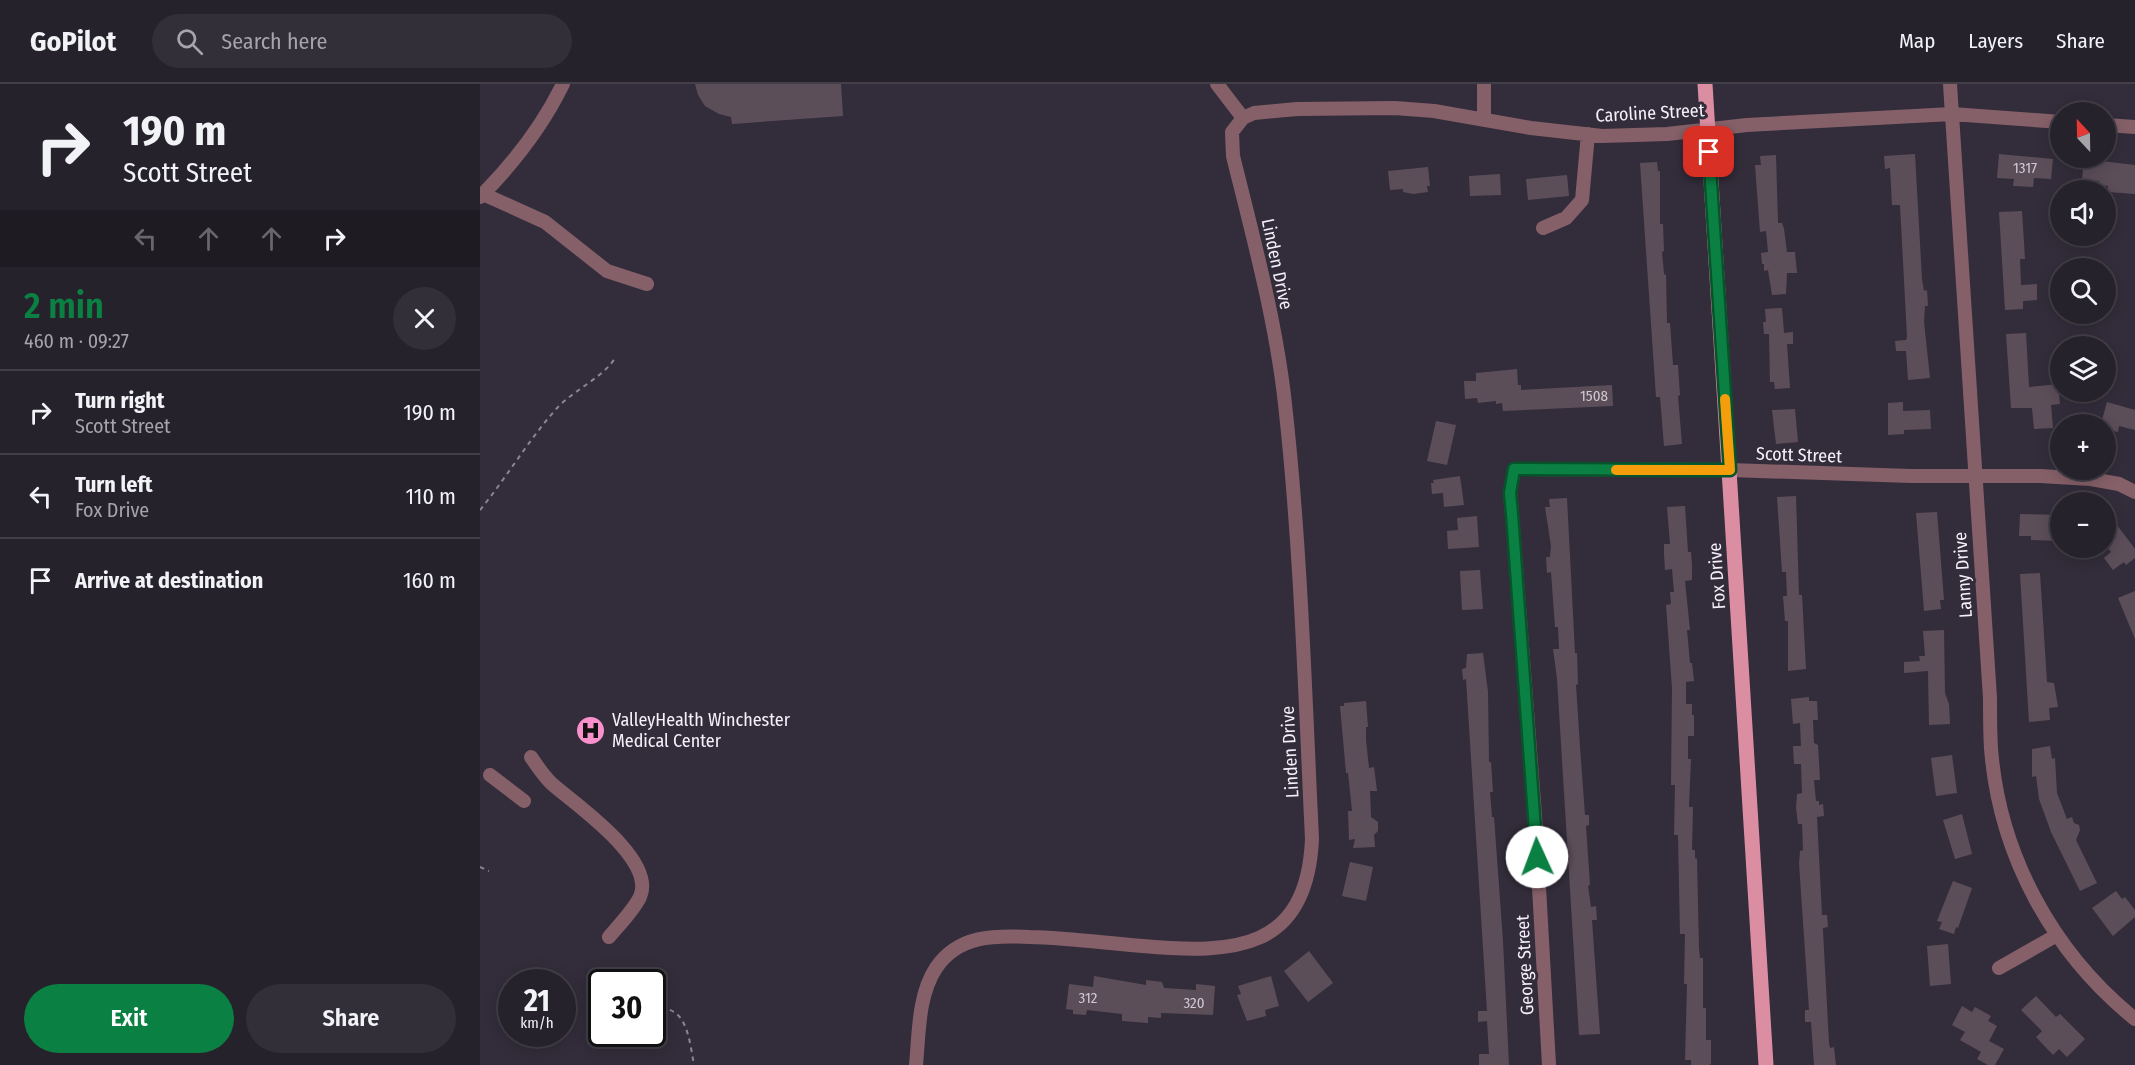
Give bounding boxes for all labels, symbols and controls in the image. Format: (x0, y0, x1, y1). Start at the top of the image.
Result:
search box (152, 14, 572, 68)
text: GoPilot (30, 25, 116, 58)
icon: search (173, 25, 206, 58)
text: Search here (221, 28, 327, 55)
text: Map (1899, 28, 1935, 54)
text: Layers (1968, 28, 2023, 54)
text: Share (2056, 28, 2105, 54)
street label: Caroline Street (1595, 99, 1705, 127)
north arrow (2050, 102, 2116, 168)
map controls (2050, 102, 2116, 558)
text: 190 m (123, 106, 226, 156)
icon: right (24, 108, 102, 186)
pin (1683, 126, 1734, 177)
icon: arrive (1692, 135, 1725, 168)
text: Scott Street (123, 157, 252, 189)
house number: 1317 (2013, 159, 2037, 177)
button: sound (2050, 180, 2116, 246)
street label: Linden Drive (1257, 217, 1297, 312)
icon: left (129, 222, 162, 255)
icon: ahead (192, 222, 225, 255)
icon: ahead (255, 222, 288, 255)
icon: right (318, 222, 351, 255)
button: search (2050, 258, 2116, 324)
text: 2 min (24, 284, 104, 328)
button: close (393, 287, 456, 350)
text: 460 m · 09:27 (24, 329, 129, 353)
button: layers (2050, 336, 2116, 402)
text: Turn right (75, 387, 164, 414)
house number: 1508 (1580, 387, 1608, 405)
icon: right (24, 396, 57, 429)
text: 190 m (403, 399, 456, 426)
text: Scott Street (75, 414, 171, 438)
button: + (2050, 414, 2116, 480)
street label: Scott Street (1756, 443, 1842, 467)
text: Turn left (75, 471, 153, 498)
icon: left (24, 480, 57, 513)
text: 110 m (406, 483, 456, 510)
button: − (2050, 492, 2116, 558)
text: Fox Drive (75, 498, 149, 522)
street label: Lanny Drive (1949, 531, 1977, 619)
street label: Fox Drive (1704, 542, 1730, 610)
icon: arrive (24, 564, 57, 597)
text: Arrive at destination (75, 567, 263, 594)
text: 160 m (403, 567, 456, 594)
street label: Linden Drive (1277, 705, 1303, 799)
place label: ValleyHealth Winchester Medical Center (612, 709, 791, 752)
hospital icon: ValleyHealth Winchester Medical Center (575, 714, 607, 746)
position arrow (1505, 825, 1569, 889)
street label: George Street (1511, 914, 1539, 1016)
speed limit sign: 30 (588, 969, 666, 1047)
text: 21 (524, 983, 550, 1019)
button: Exit (24, 984, 234, 1053)
button: Share (246, 984, 456, 1053)
house number: 312 (1079, 989, 1098, 1007)
house number: 320 (1183, 994, 1205, 1012)
text: km/h (520, 1014, 554, 1032)

